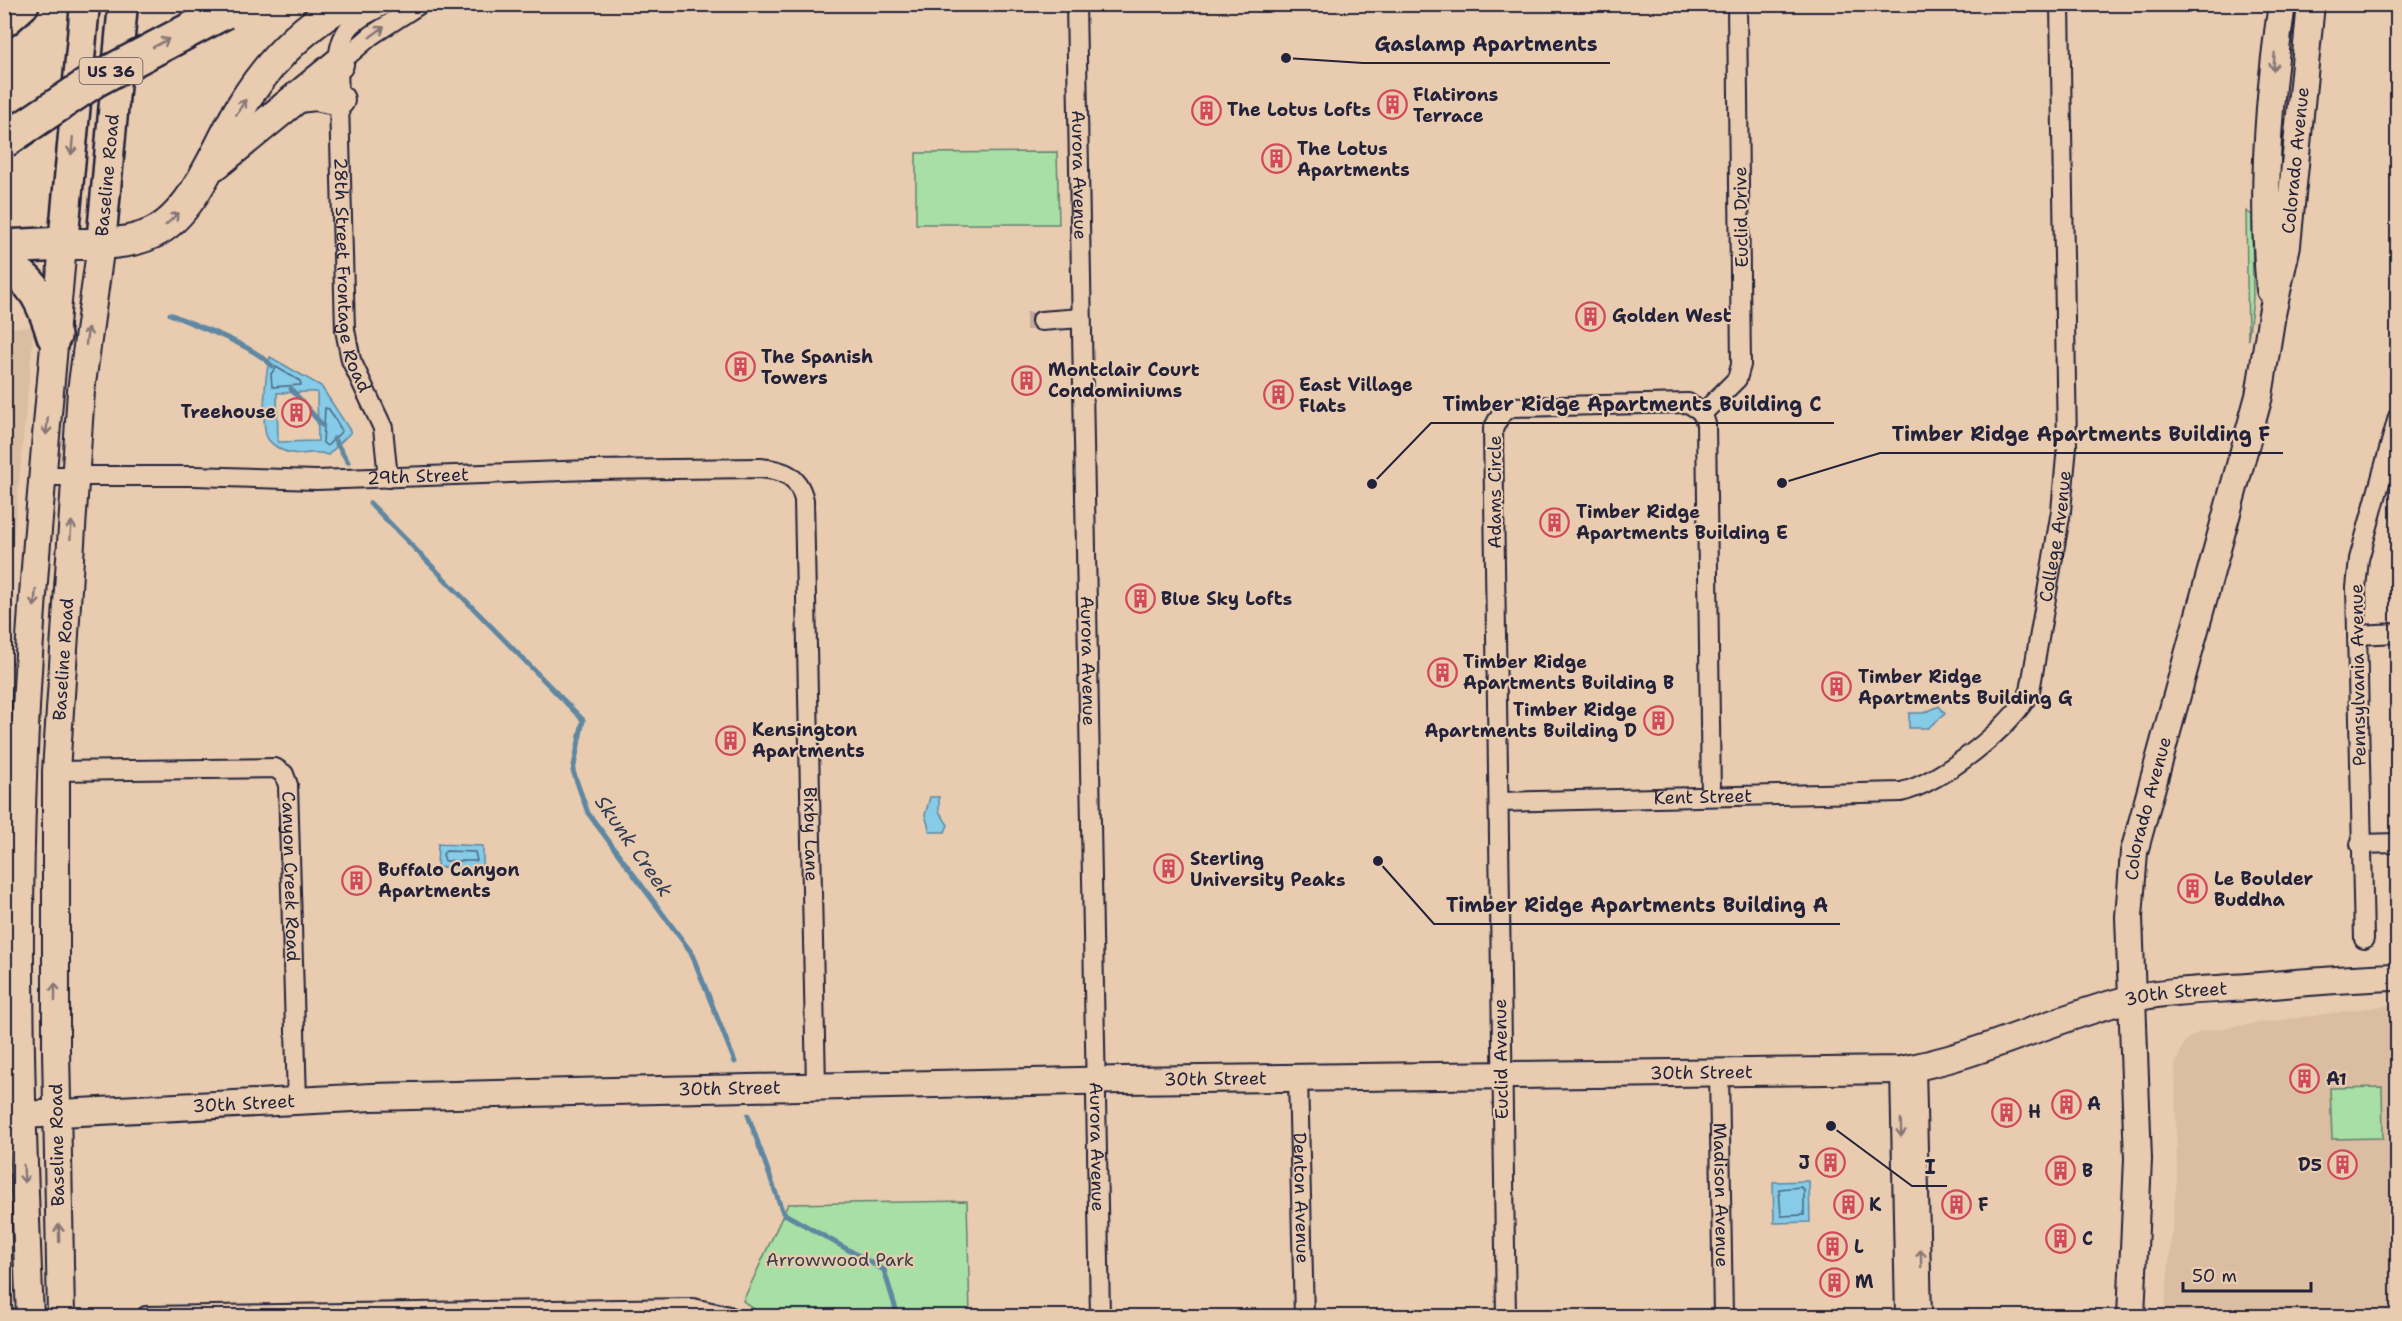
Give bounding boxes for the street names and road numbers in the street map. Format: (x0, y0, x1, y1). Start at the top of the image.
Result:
road number: US 36 (80, 58, 142, 84)
street label: Colorado Avenue (2276, 86, 2315, 235)
street label: Aurora Avenue (1066, 110, 1092, 240)
street label: Baseline Road (90, 113, 125, 238)
street label: 28th Street Frontage Road (328, 157, 377, 396)
street label: Euclid Drive (1728, 166, 1754, 268)
street label: Adams Circle (1483, 435, 1507, 549)
street label: 29th Street (366, 462, 469, 490)
street label: College Avenue (2034, 469, 2077, 604)
street label: Pennsylvania Avenue (2344, 584, 2372, 766)
street label: Aurora Avenue (1075, 596, 1101, 726)
street label: Baseline Road (47, 597, 79, 721)
street label: Colorado Avenue (2120, 734, 2177, 881)
street label: Kent Street (1653, 784, 1753, 810)
street label: Bixby Lane (798, 787, 824, 882)
street label: Canyon Creek Road (276, 791, 305, 962)
street label: 30th Street (2122, 976, 2228, 1012)
street label: Euclid Avenue (1488, 998, 1514, 1120)
street label: 30th Street (1650, 1060, 1753, 1085)
street label: 30th Street (1164, 1066, 1267, 1091)
street label: 30th Street (678, 1075, 781, 1102)
street label: Aurora Avenue (1084, 1082, 1110, 1212)
street label: Baseline Road (44, 1083, 70, 1207)
street label: 30th Street (192, 1089, 296, 1118)
street label: Madison Avenue (1708, 1122, 1734, 1267)
street label: Denton Avenue (1287, 1132, 1315, 1264)

